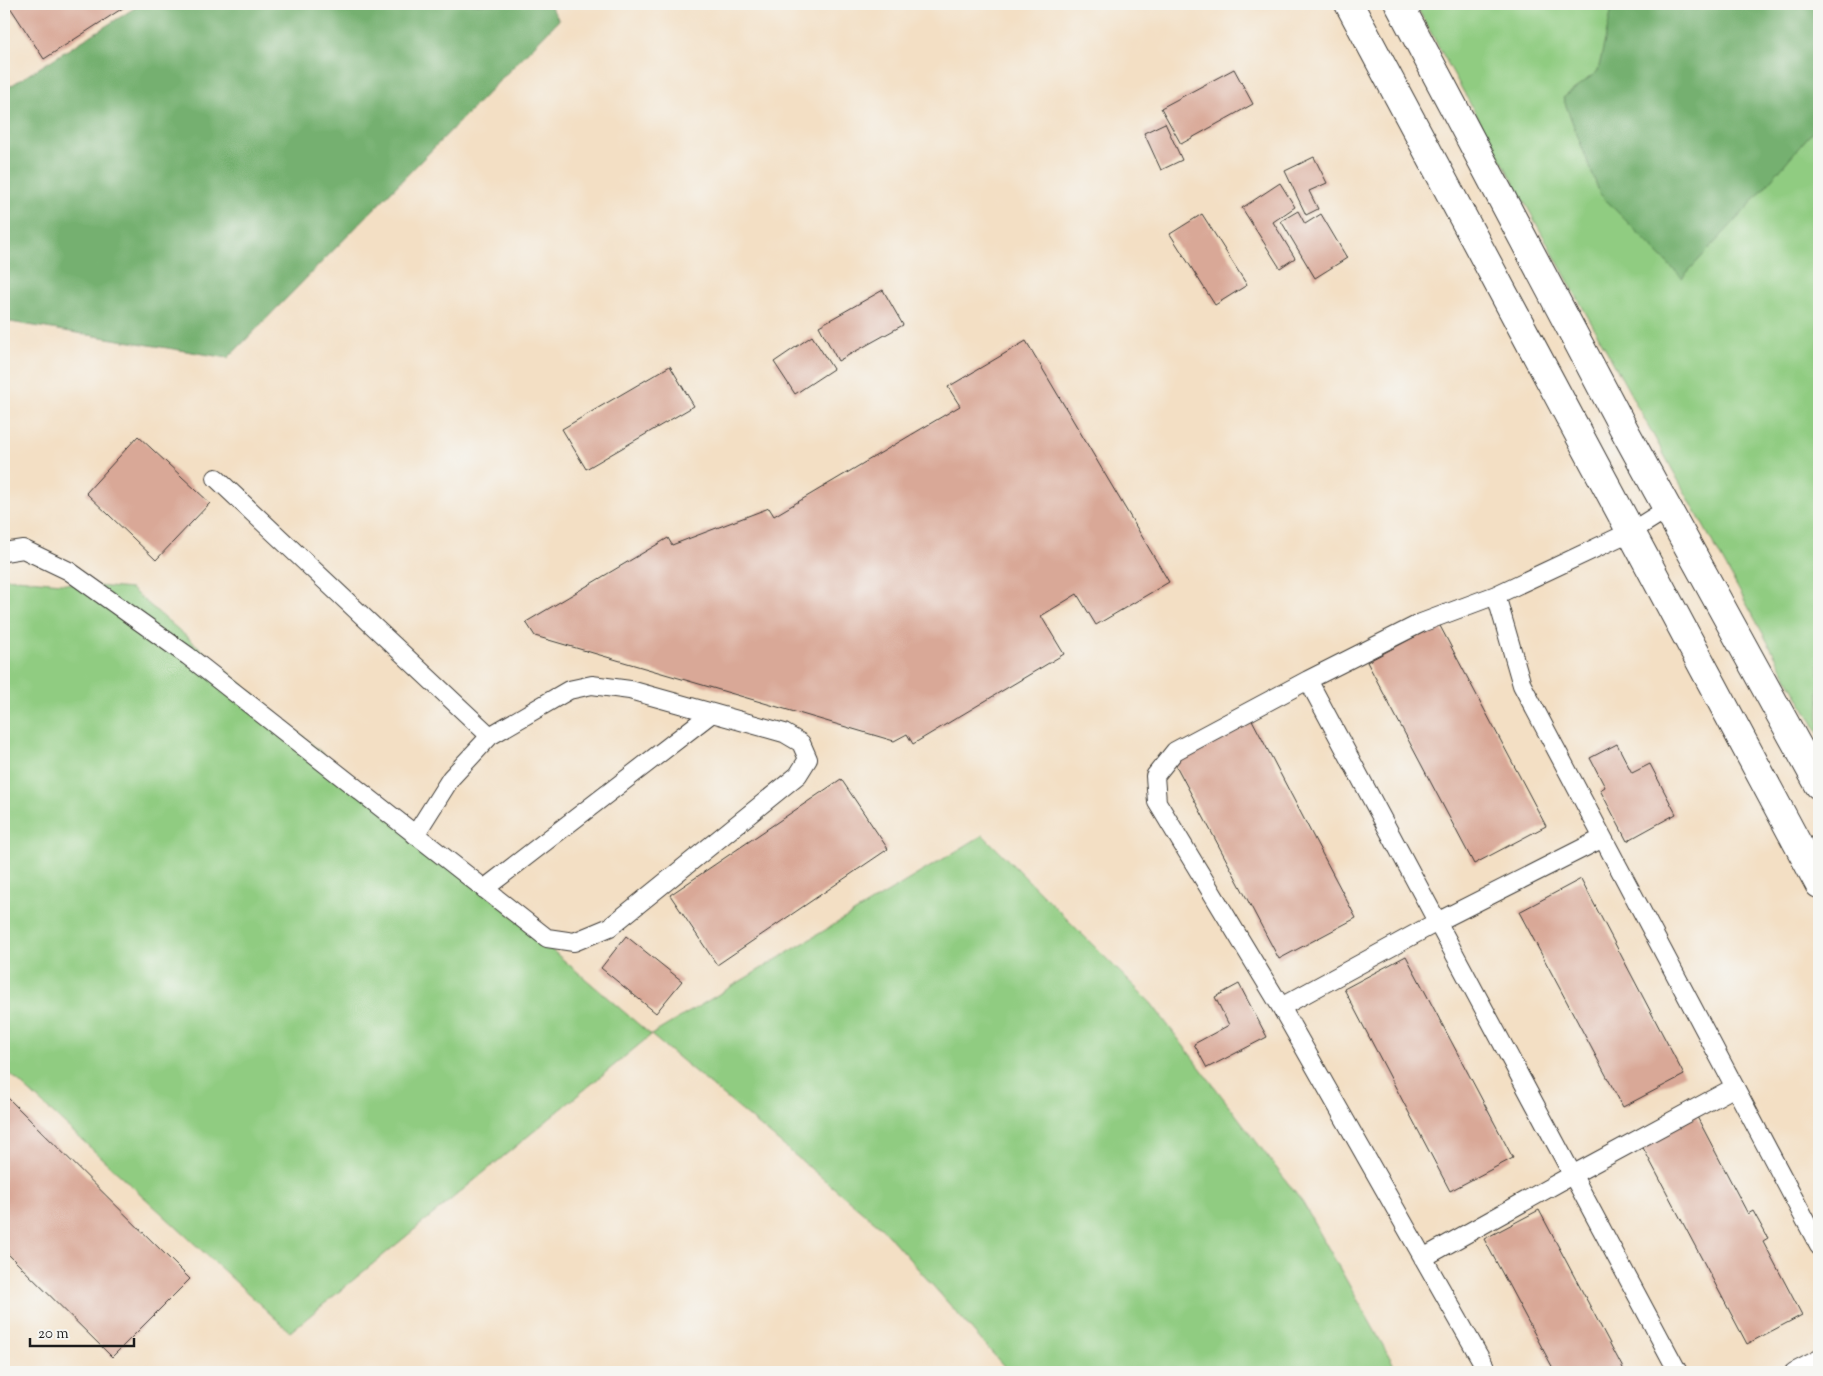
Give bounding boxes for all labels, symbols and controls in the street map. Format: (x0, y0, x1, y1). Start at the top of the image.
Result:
scale bar (30, 1316, 134, 1348)
text: 20 m (38, 1324, 69, 1345)

